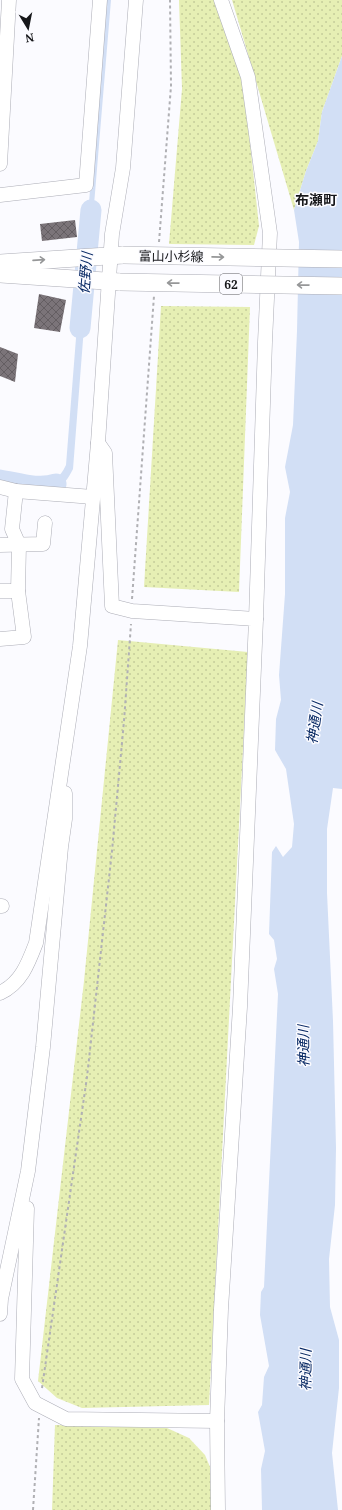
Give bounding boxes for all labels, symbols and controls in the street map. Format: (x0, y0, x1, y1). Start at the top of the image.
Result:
north arrow (8, 8, 48, 48)
text: N (24, 30, 35, 47)
district label: 布瀬町 (295, 190, 337, 209)
street label: 富山小杉線 (138, 246, 204, 266)
water label: 佐野川 (74, 249, 96, 295)
one-way arrow (211, 253, 224, 260)
one-way arrow (32, 256, 45, 263)
road number: 62 (220, 274, 242, 294)
one-way arrow (167, 279, 180, 287)
one-way arrow (297, 282, 310, 289)
water label: 神通川 (302, 699, 327, 745)
water label: 神通川 (293, 1023, 313, 1067)
water label: 神通川 (295, 1347, 315, 1391)

